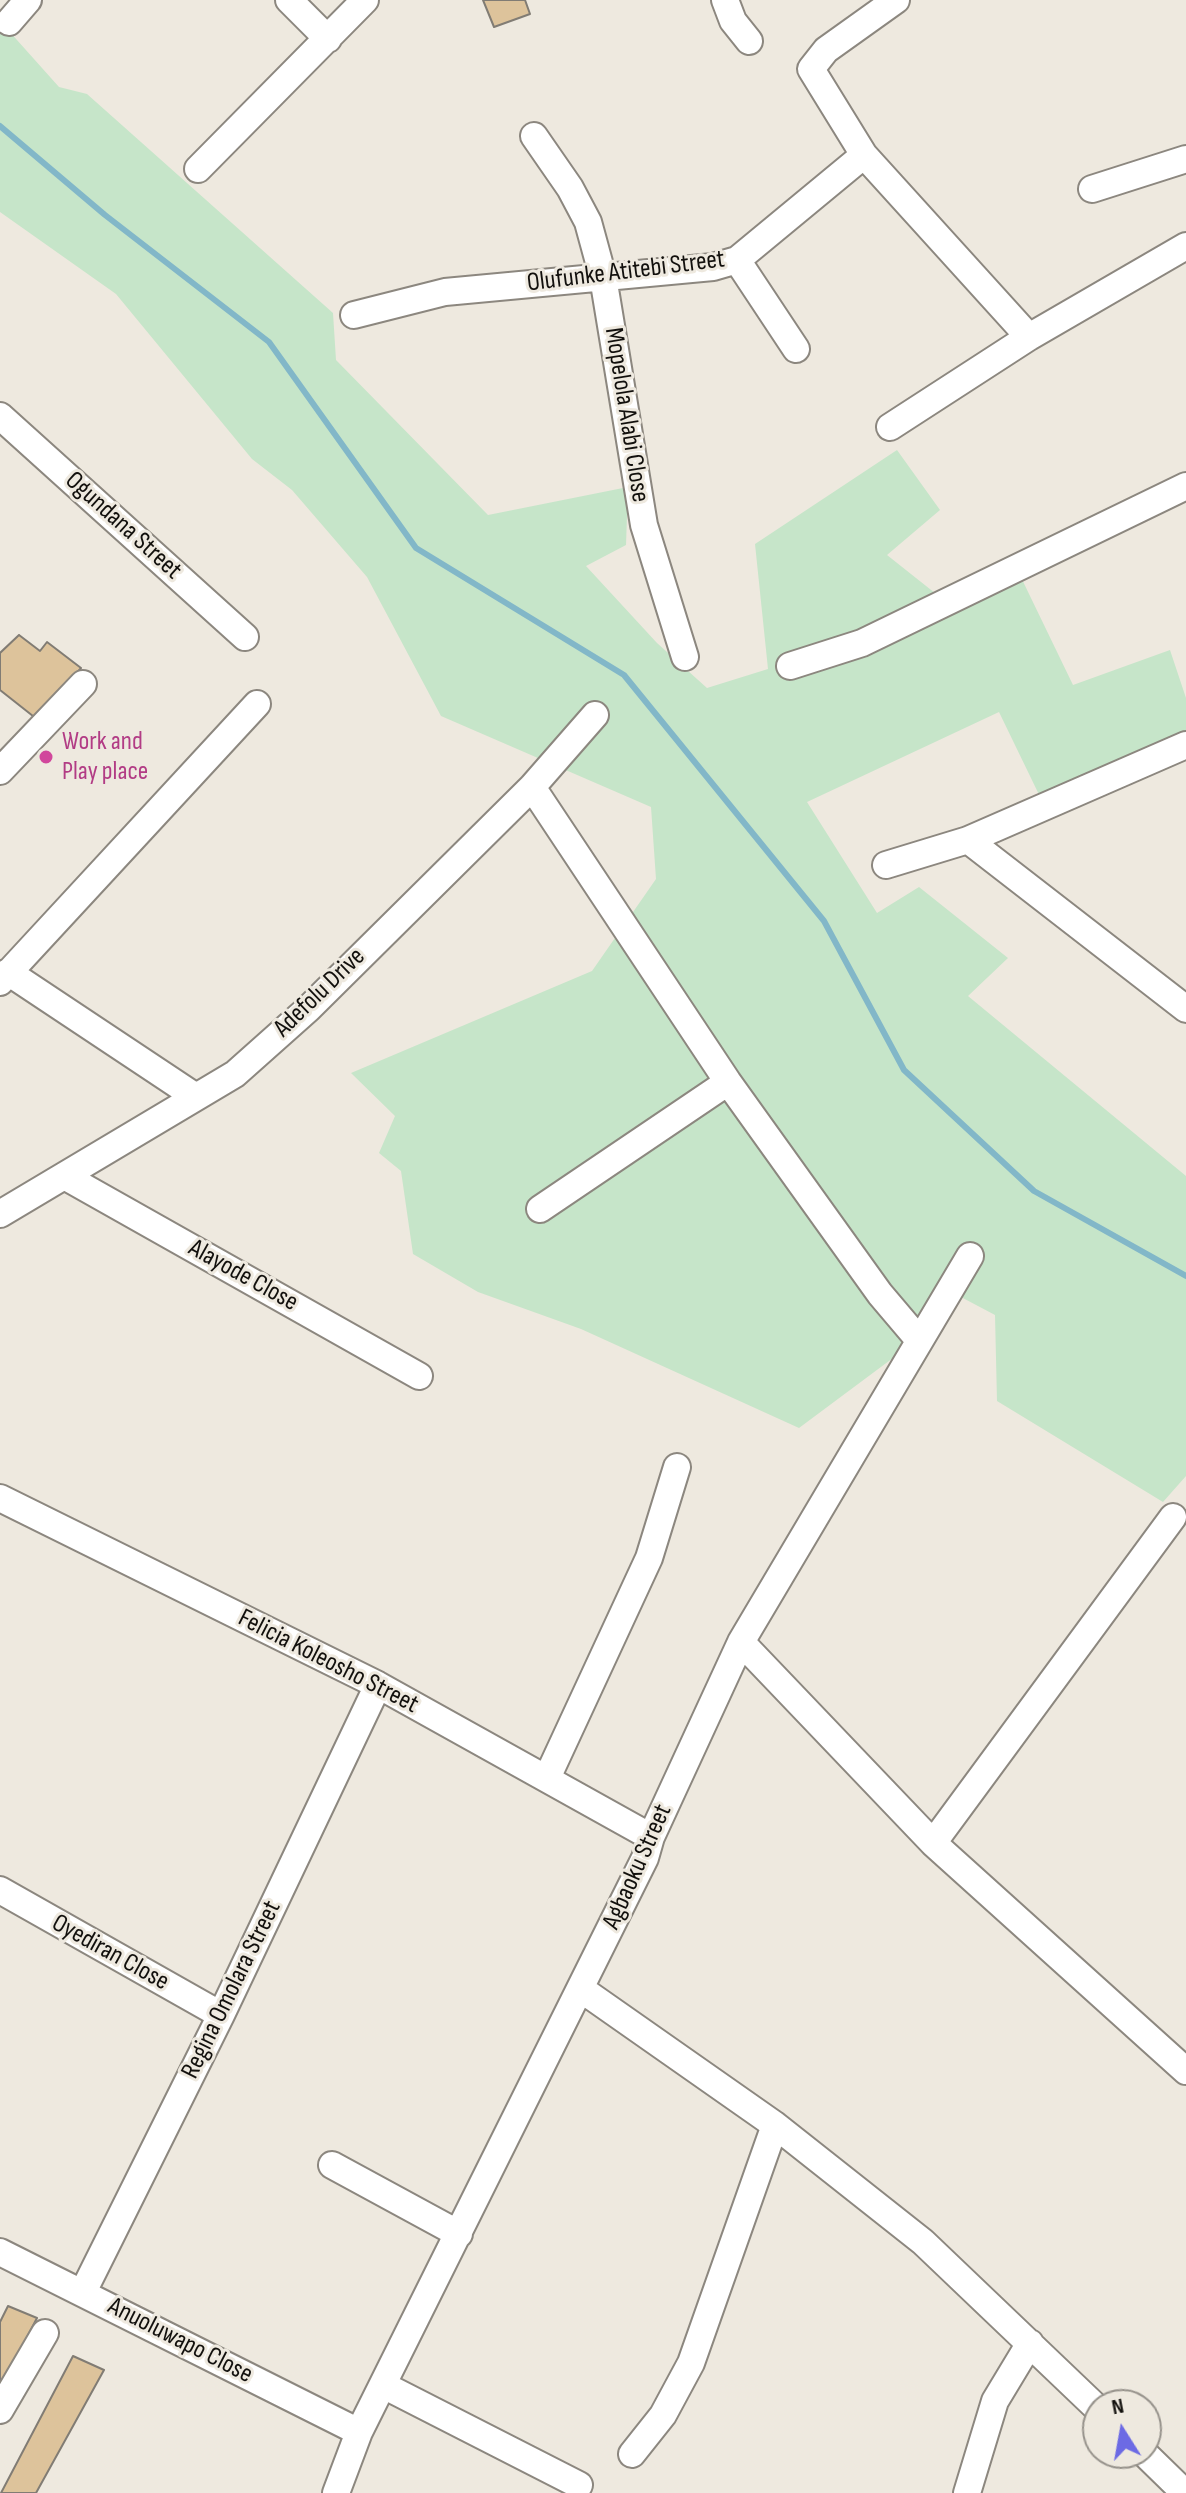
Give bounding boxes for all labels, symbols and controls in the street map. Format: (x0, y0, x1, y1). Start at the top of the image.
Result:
street label: Olufunke Atitebi Street (525, 244, 727, 300)
street label: Mopelola Alabi Close (597, 326, 655, 504)
street label: Ogundana Street (58, 466, 188, 586)
place label: Work and Play place (62, 726, 148, 788)
marker: Work and Play place (37, 748, 55, 766)
street label: Adefolu Drive (268, 942, 372, 1044)
street label: Alayode Close (183, 1233, 303, 1319)
street label: Felicia Koleosho Street (233, 1603, 423, 1721)
street label: Agbaoku Street (597, 1800, 679, 1934)
street label: Regina Omolara Street (175, 1896, 289, 2084)
street label: Oyediran Close (46, 1908, 174, 1998)
street label: Anuoluwapo Close (102, 2291, 258, 2391)
north arrow (1082, 2389, 1162, 2469)
text: N (1109, 2393, 1126, 2421)

